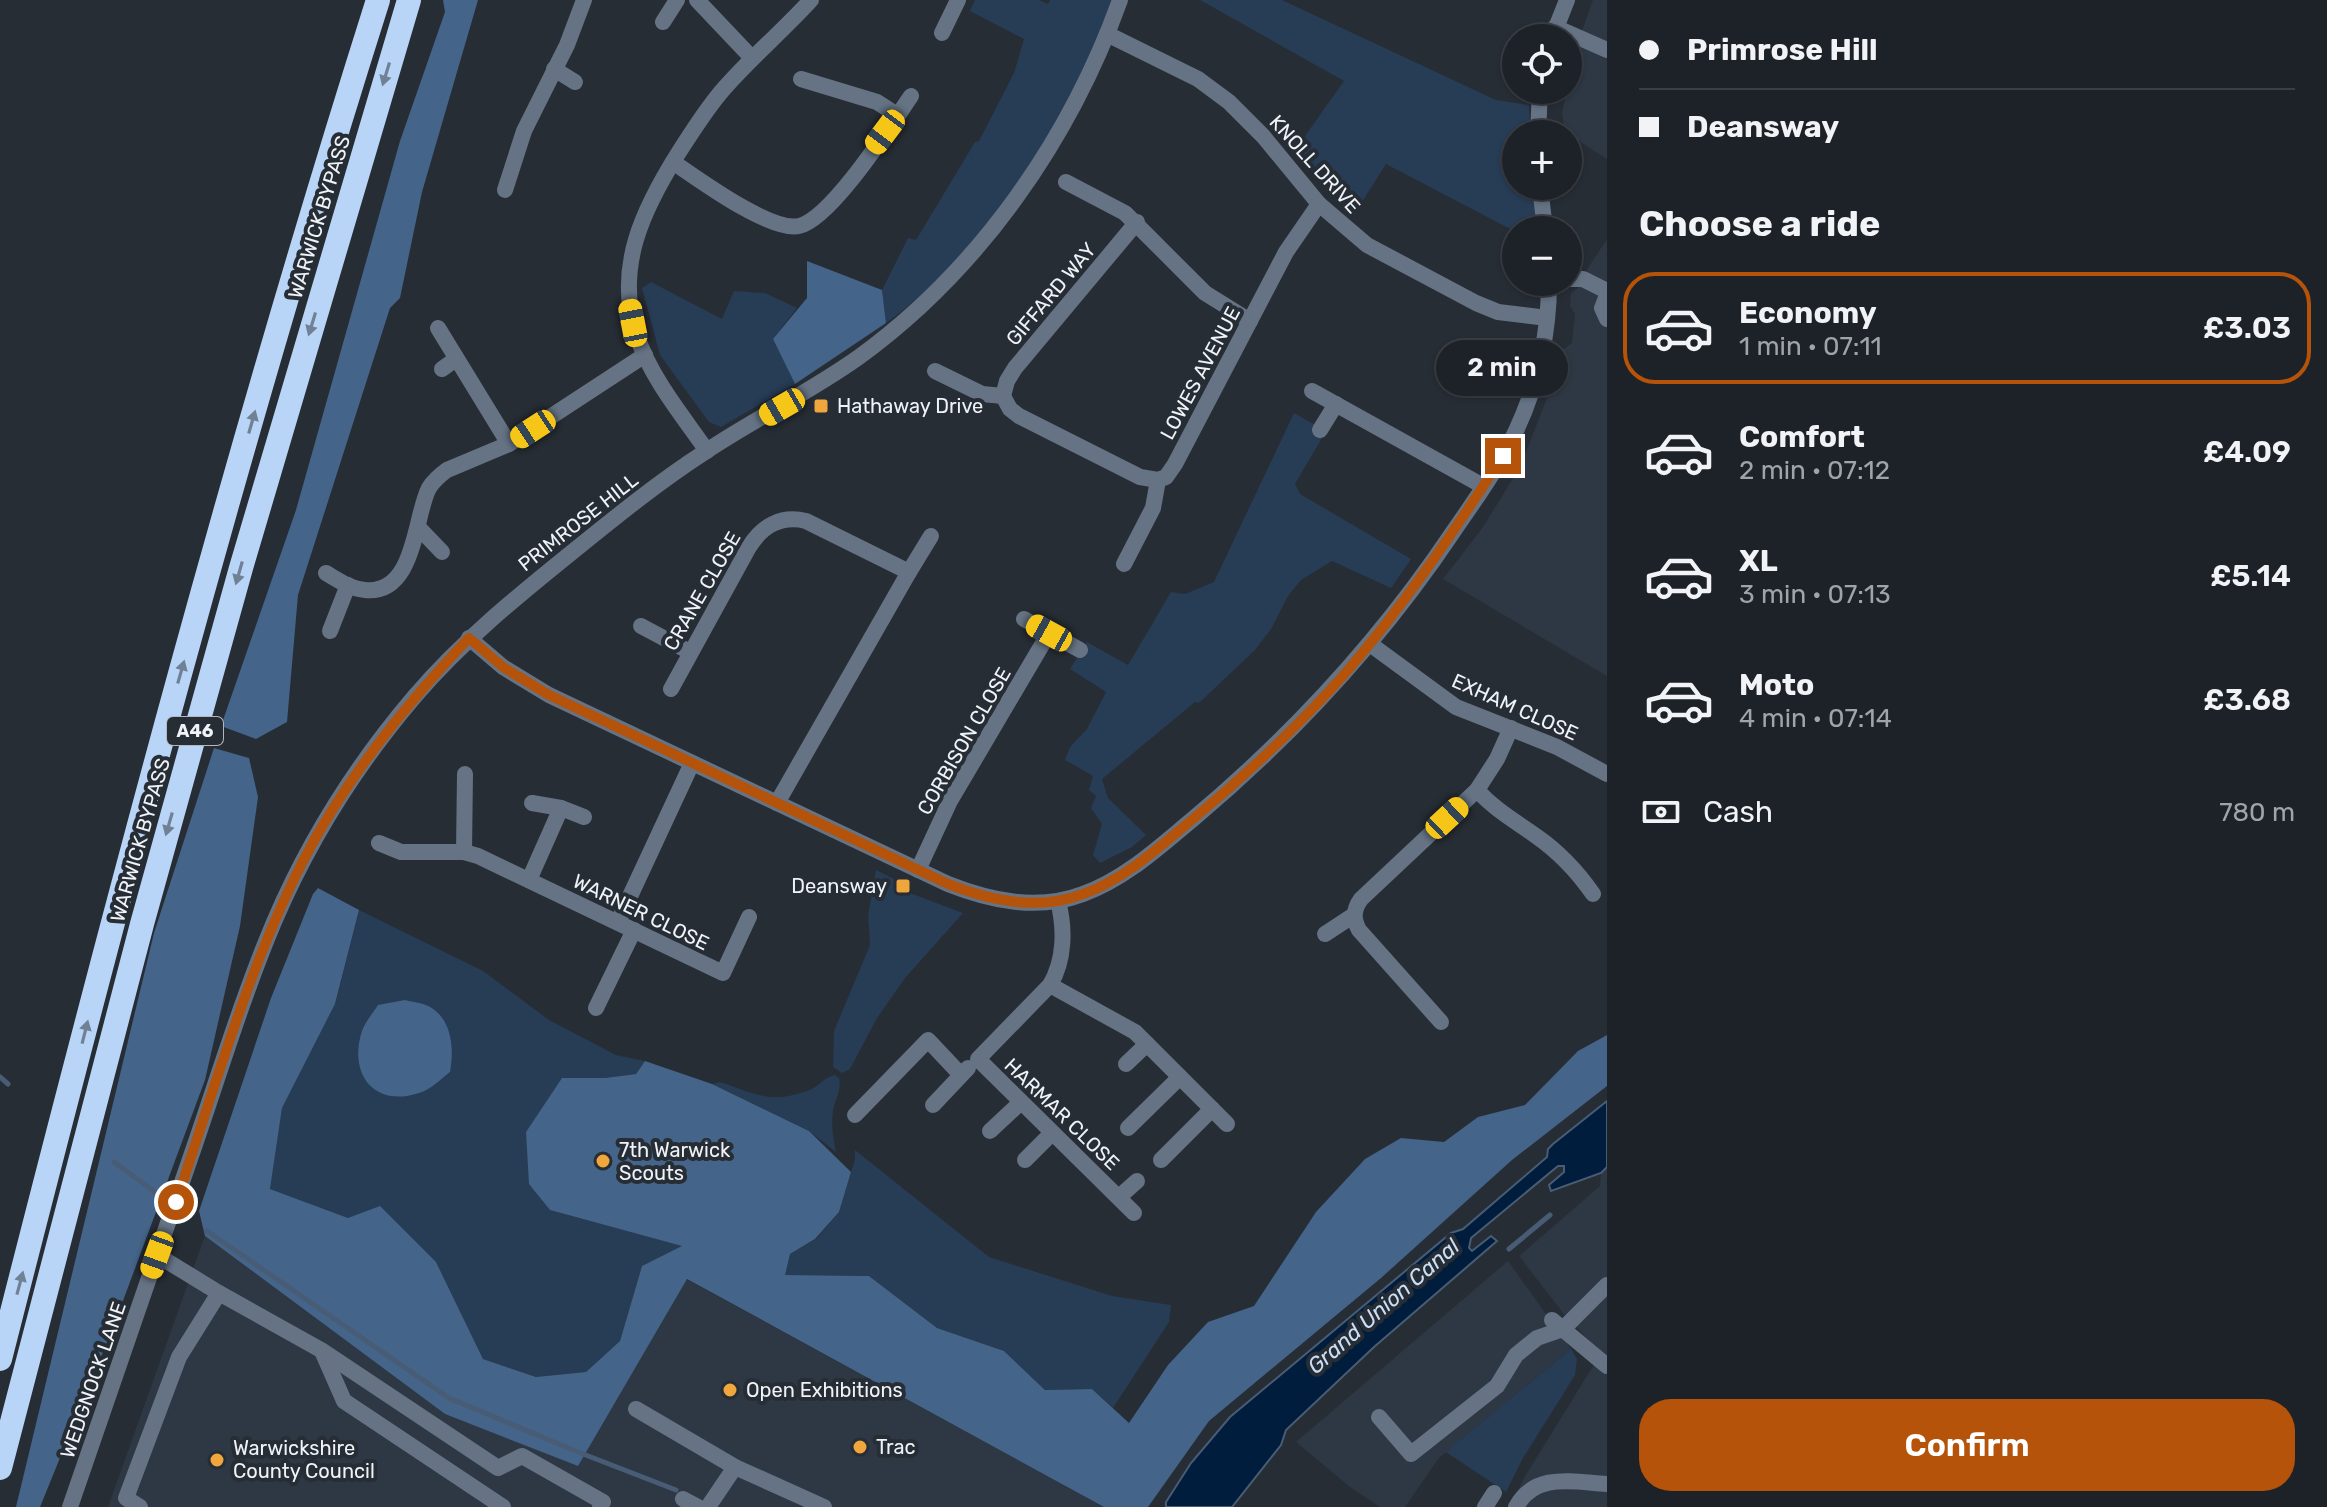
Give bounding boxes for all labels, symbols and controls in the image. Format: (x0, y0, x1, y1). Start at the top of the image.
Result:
map controls (1502, 24, 1582, 296)
button: locate (1502, 24, 1582, 104)
text: Primrose Hill (1687, 32, 1878, 68)
one-way arrow (379, 63, 392, 87)
car (861, 106, 909, 158)
text: Deansway (1687, 109, 1839, 145)
street label: KNOLL DRIVE (1265, 110, 1365, 218)
button: + (1502, 120, 1582, 200)
street label: WARWICK BYPASS (283, 133, 355, 301)
text: Choose a ride (1639, 202, 1880, 245)
button: − (1502, 216, 1582, 296)
street label: GIFFARD WAY (1001, 238, 1101, 350)
icon: car (1643, 292, 1715, 364)
text: Economy (1739, 295, 1877, 331)
car (617, 297, 649, 349)
street label: LOWES AVENUE (1155, 302, 1245, 444)
text: £3.03 (2203, 310, 2291, 346)
one-way arrow (305, 312, 318, 336)
text: 1 min · 07:11 (1739, 331, 1882, 362)
callout: 2 min (1437, 340, 1569, 396)
text: 2 min (1467, 352, 1537, 383)
car (755, 385, 809, 429)
place label: Hathaway Drive (837, 394, 983, 418)
marker: Hathaway Drive (812, 397, 830, 415)
car (506, 406, 560, 452)
one-way arrow (246, 410, 259, 434)
icon: car (1643, 416, 1715, 488)
text: Comfort (1739, 419, 1865, 455)
text: £4.09 (2203, 434, 2291, 470)
route end (1485, 438, 1521, 474)
text: 2 min · 07:12 (1739, 455, 1890, 486)
street label: PRIMROSE HILL (513, 468, 643, 576)
street label: CRANE CLOSE (658, 527, 746, 655)
icon: car (1643, 540, 1715, 612)
text: XL (1739, 543, 1778, 579)
text: £5.14 (2210, 558, 2291, 594)
one-way arrow (233, 561, 245, 586)
text: 3 min · 07:13 (1739, 579, 1891, 610)
car (1022, 611, 1076, 655)
one-way arrow (175, 660, 187, 685)
street label: CORBISON CLOSE (912, 663, 1016, 819)
icon: car (1643, 664, 1715, 736)
text: Moto (1739, 667, 1814, 703)
street label: EXHAM CLOSE (1448, 668, 1582, 746)
text: £3.68 (2203, 682, 2291, 718)
text: 4 min · 07:14 (1739, 703, 1892, 734)
road number: A46 (167, 717, 223, 745)
street label: WARWICK BYPASS (105, 755, 175, 925)
icon: cash (1639, 790, 1683, 834)
car (1421, 793, 1473, 843)
text: Cash (1703, 794, 1773, 830)
text: 780 m (2219, 797, 2295, 828)
one-way arrow (163, 811, 175, 836)
street label: WARNER CLOSE (569, 869, 713, 955)
place label: Deansway (791, 874, 887, 898)
marker: Deansway (894, 877, 912, 895)
one-way arrow (79, 1019, 91, 1044)
street label: HARMAR CLOSE (1000, 1053, 1124, 1175)
place label: 7th Warwick Scouts (619, 1138, 731, 1185)
marker: 7th Warwick Scouts (594, 1152, 612, 1170)
route start (158, 1184, 194, 1220)
car (138, 1228, 176, 1282)
water label: Grand Union Canal (1302, 1233, 1465, 1380)
one-way arrow (14, 1271, 26, 1296)
street label: WEDGNOCK LANE (55, 1299, 131, 1461)
place label: Open Exhibitions (746, 1378, 903, 1402)
marker: Open Exhibitions (721, 1381, 739, 1399)
button: Confirm (1639, 1399, 2295, 1491)
place label: Trac (876, 1435, 915, 1459)
place label: Warwickshire County Council (233, 1436, 375, 1483)
marker: Trac (851, 1438, 869, 1456)
marker: Warwickshire County Council (208, 1451, 226, 1469)

